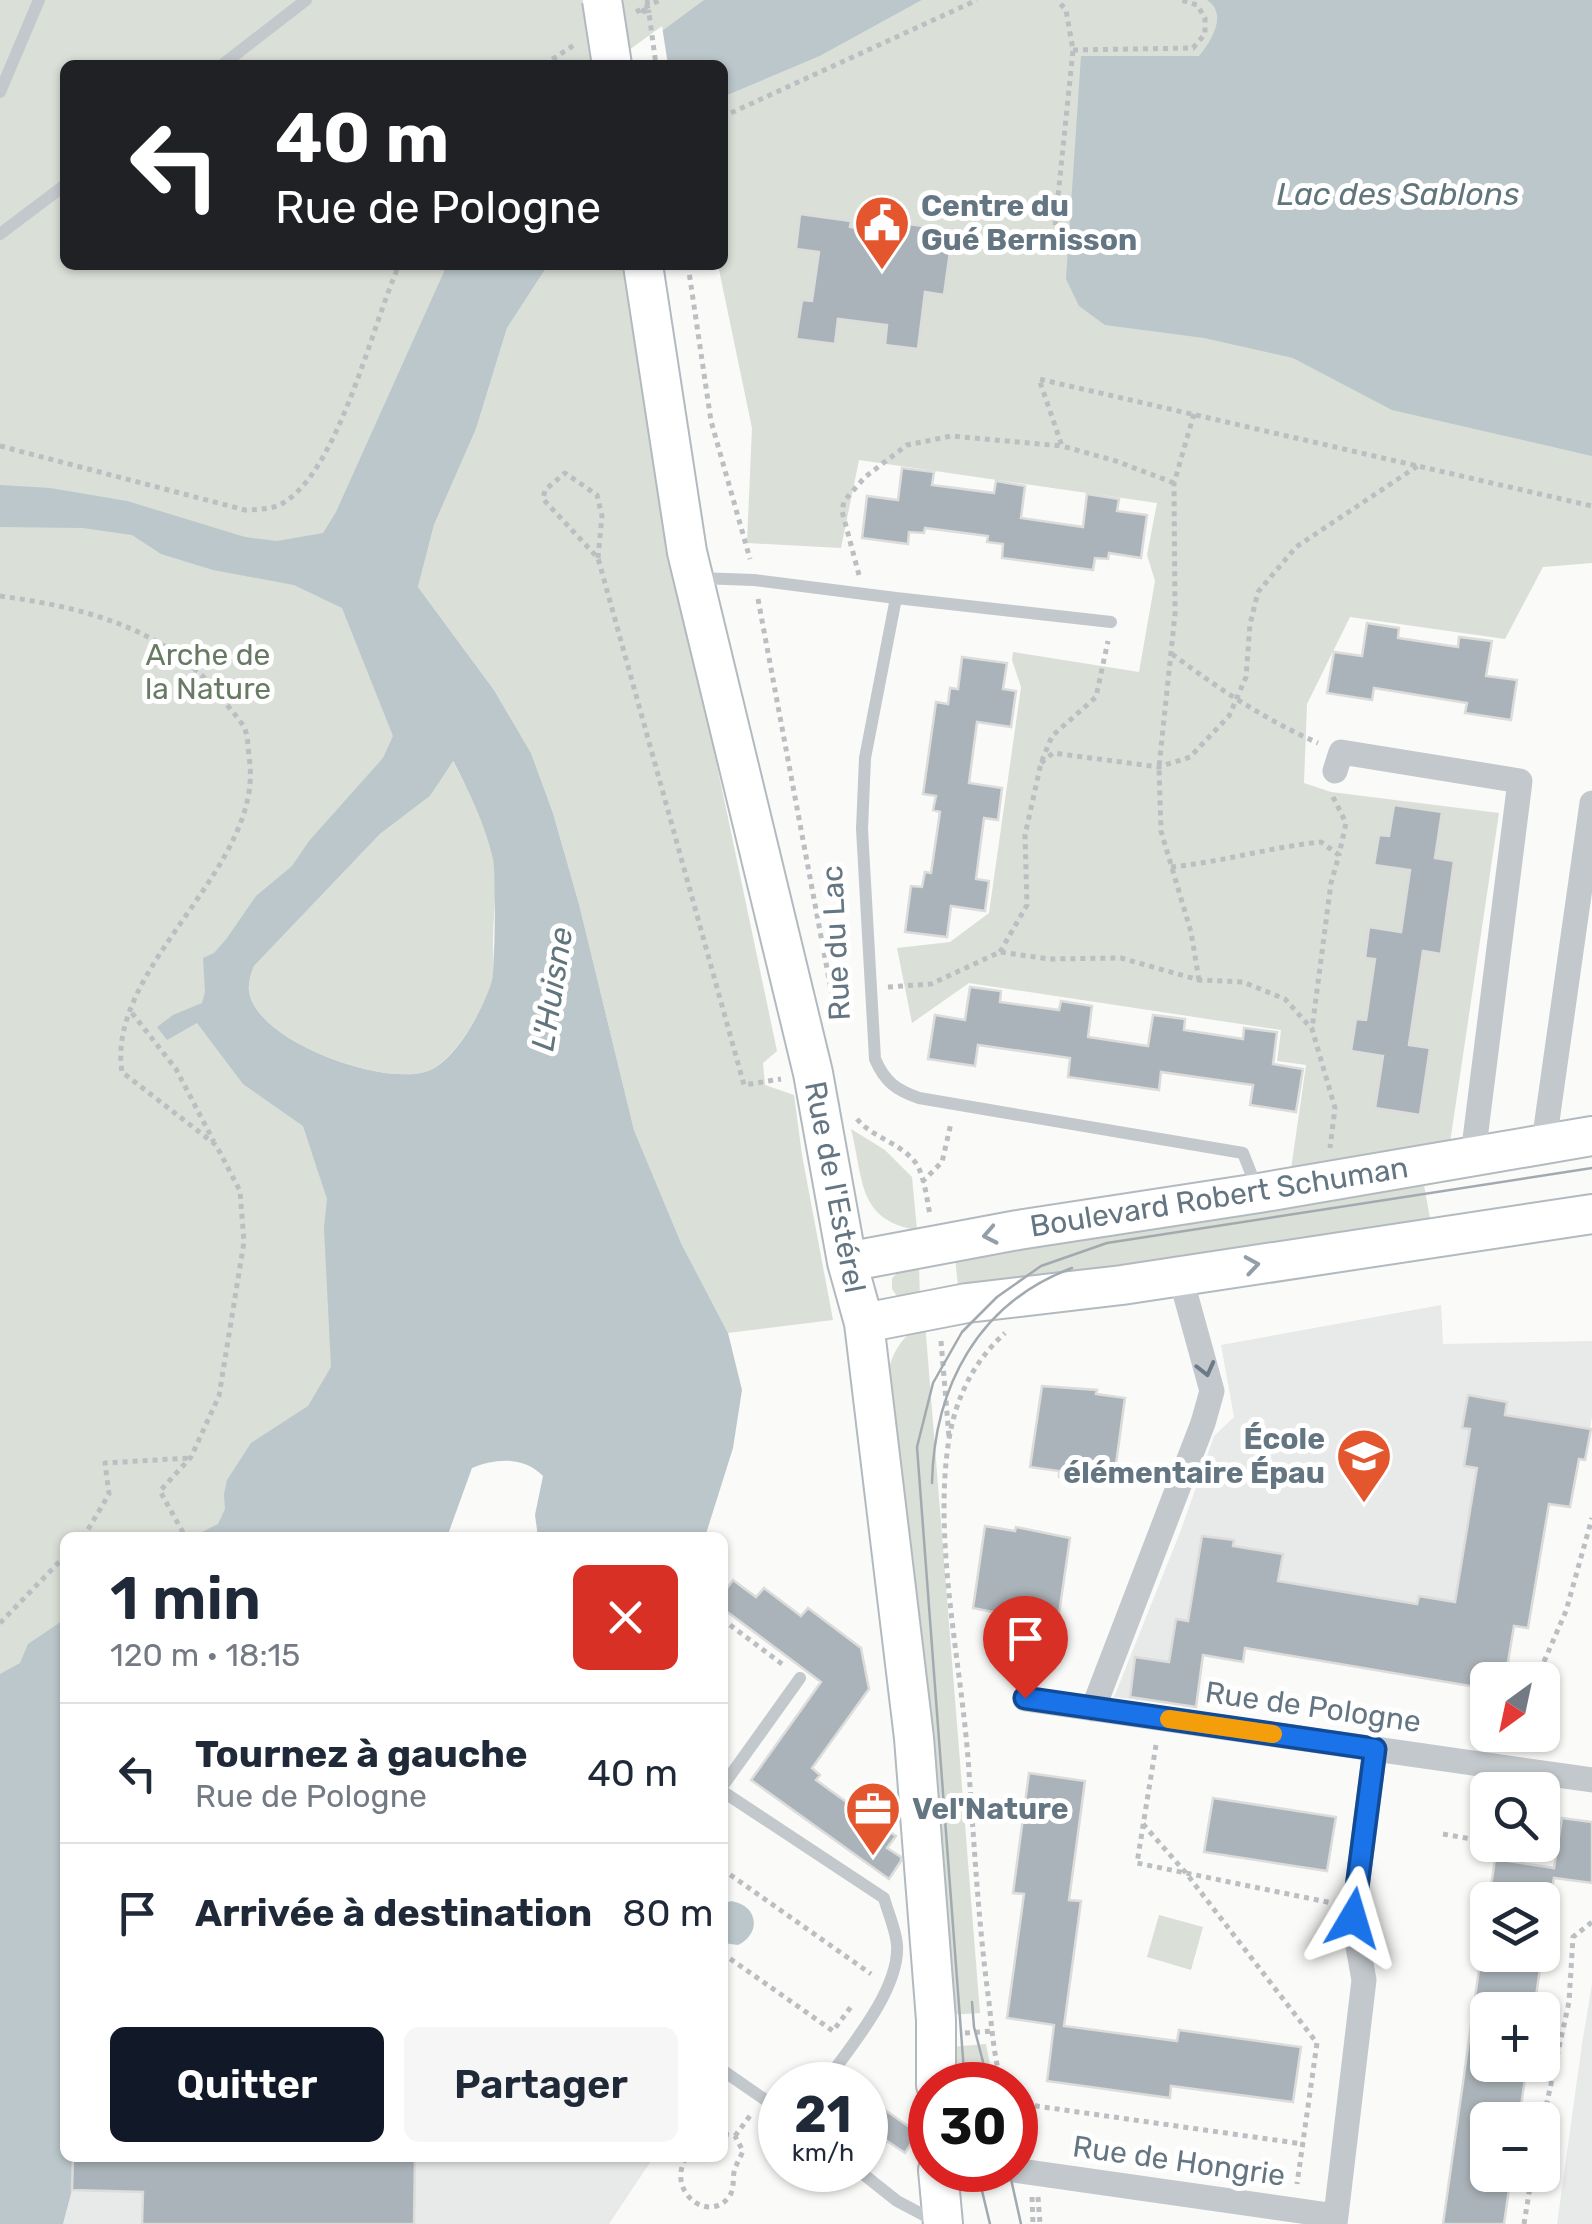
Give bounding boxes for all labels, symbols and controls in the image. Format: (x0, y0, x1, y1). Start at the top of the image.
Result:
text: 40 m (275, 97, 449, 180)
icon: left (110, 100, 240, 230)
water label: Lac des Sablons (1277, 175, 1519, 213)
text: Rue de Pologne (275, 181, 601, 234)
place label: Centre du Gué Bernisson (921, 188, 1137, 258)
public building icon: Centre du Gué Bernisson (852, 193, 912, 272)
park label: Arche de la Nature (145, 637, 271, 707)
street label: Rue du Lac (814, 865, 858, 1021)
water label: L'Huisne (523, 924, 581, 1054)
street label: Rue de l'Estérel (797, 1078, 873, 1296)
street label: Boulevard Robert Schuman (1027, 1149, 1411, 1245)
one-way arrow (982, 1224, 999, 1245)
one-way arrow (1244, 1255, 1261, 1276)
one-way arrow (1195, 1360, 1216, 1377)
place label: École élémentaire Épau (1063, 1421, 1325, 1491)
school or university icon: École élémentaire Épau (1334, 1426, 1394, 1505)
text: 1 min (110, 1563, 261, 1634)
button: close (573, 1565, 678, 1670)
pin (983, 1596, 1068, 1699)
icon: arrive (998, 1611, 1053, 1666)
text: 120 m · 18:15 (110, 1636, 300, 1674)
north arrow (1470, 1662, 1560, 1752)
map controls (1470, 1662, 1560, 2192)
street label: Rue de Pologne (1203, 1674, 1423, 1740)
text: Tournez à gauche (195, 1731, 528, 1777)
icon: left (110, 1746, 165, 1801)
text: 40 m (587, 1750, 678, 1796)
button: search (1470, 1772, 1560, 1862)
text: Rue de Pologne (195, 1777, 427, 1815)
office icon: Vel'Nature (843, 1779, 903, 1858)
place label: Vel'Nature (912, 1791, 1069, 1827)
position arrow (1301, 1866, 1405, 1970)
button: layers (1470, 1882, 1560, 1972)
icon: arrive (110, 1886, 165, 1941)
text: Arrivée à destination (195, 1890, 592, 1936)
text: 80 m (622, 1890, 714, 1936)
button: + (1470, 1992, 1560, 2082)
button: Quitter (110, 2027, 384, 2142)
button: Partager (404, 2027, 678, 2142)
speed limit sign: 30 (908, 2062, 1038, 2192)
text: 21 (794, 2085, 852, 2145)
button: − (1470, 2102, 1560, 2192)
street label: Rue de Hongrie (1071, 2128, 1287, 2194)
text: km/h (792, 2138, 854, 2167)

